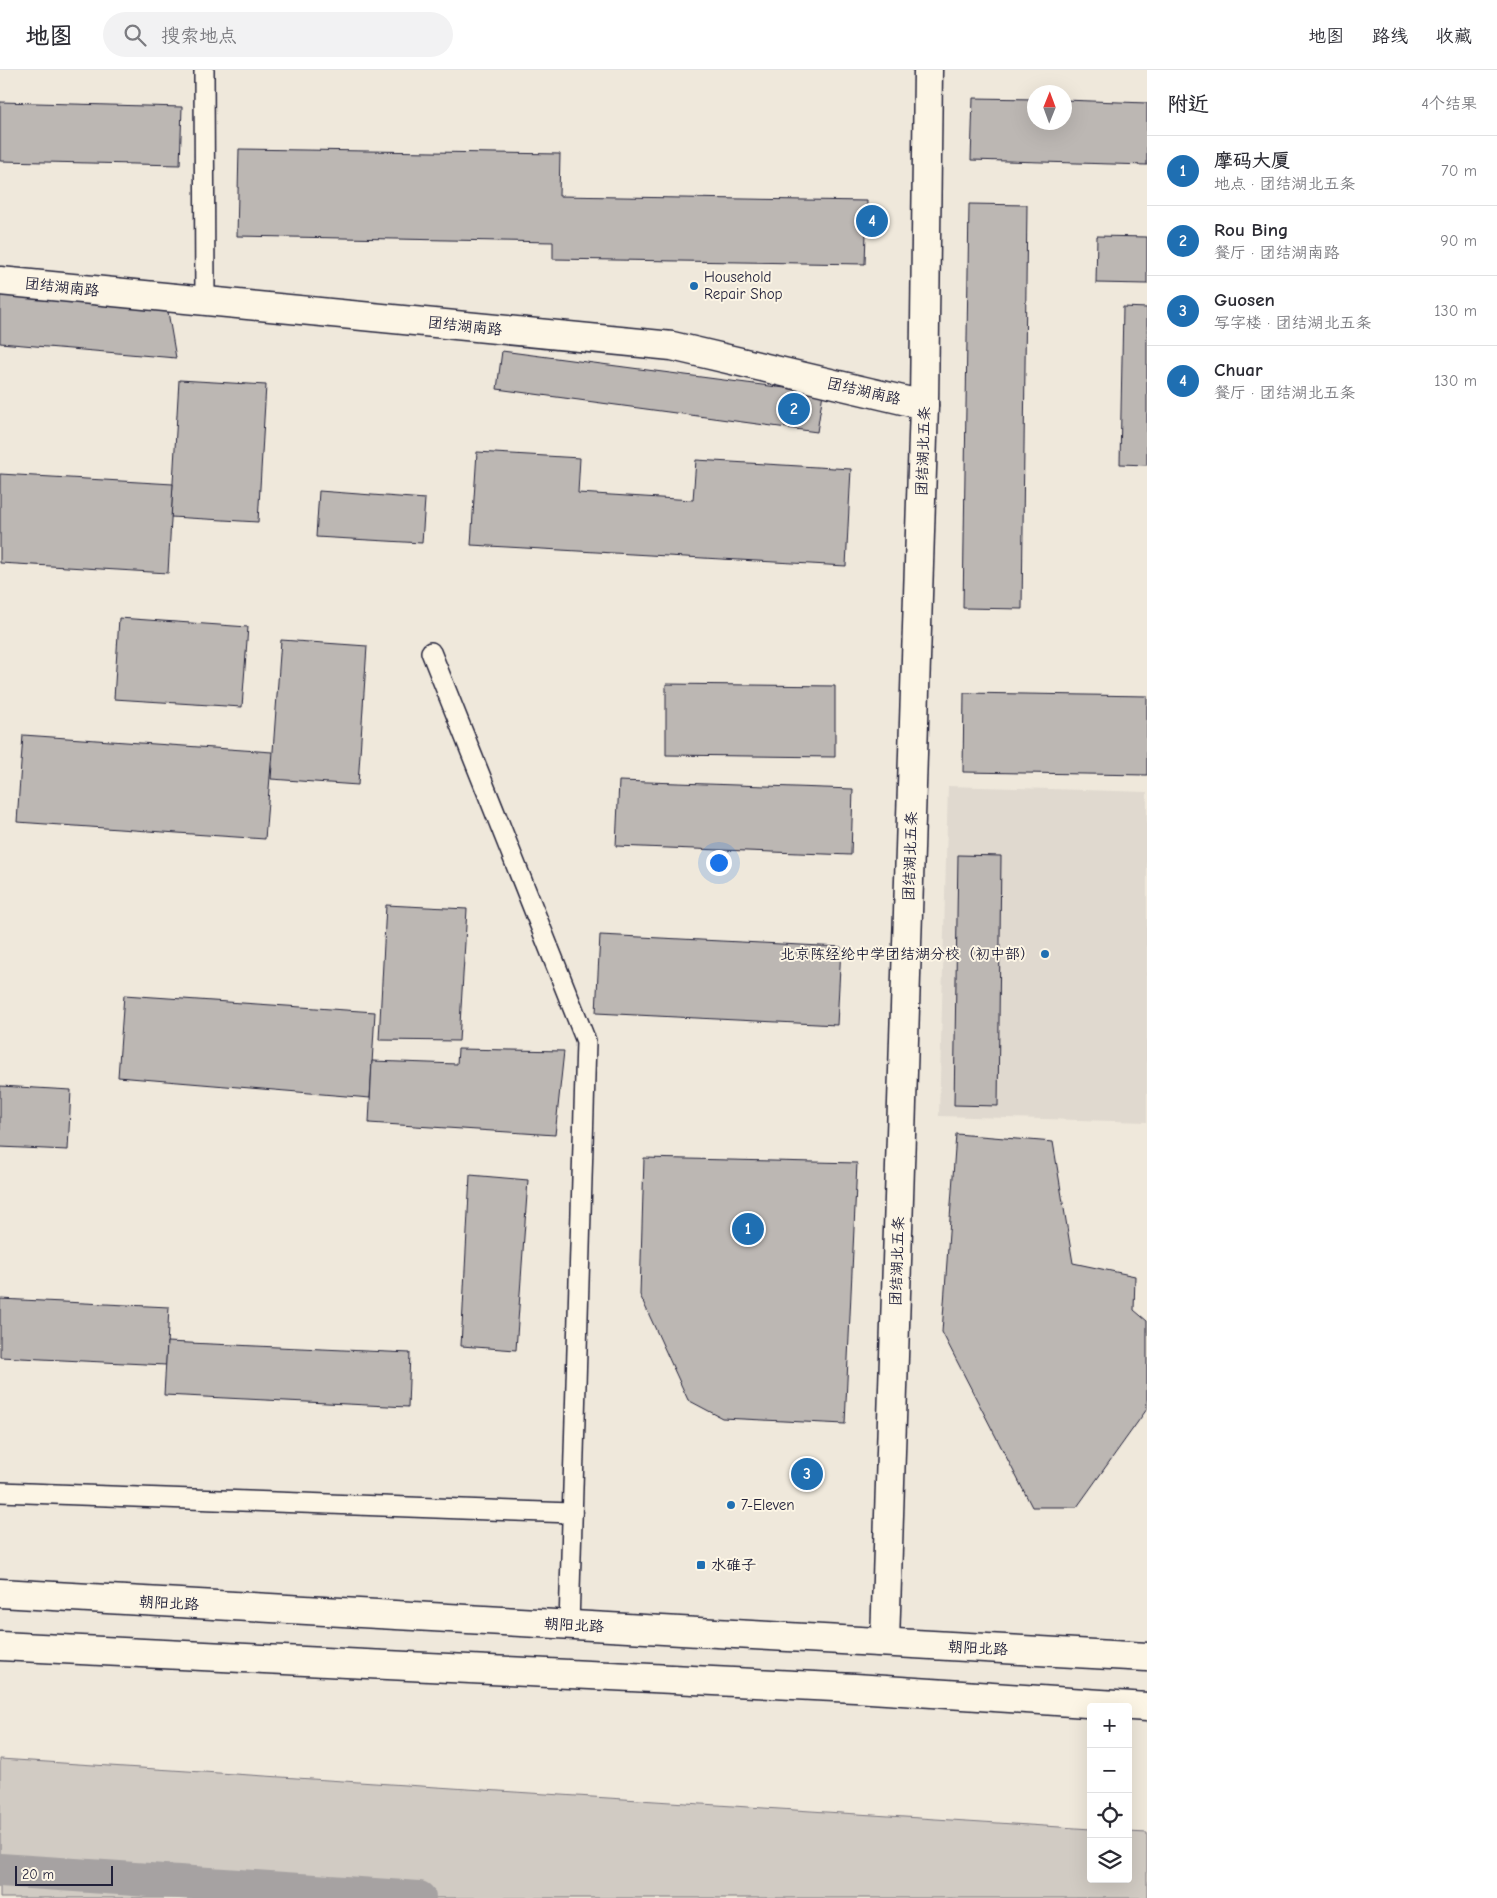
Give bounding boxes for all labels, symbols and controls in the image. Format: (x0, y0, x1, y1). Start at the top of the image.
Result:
search box (103, 12, 453, 57)
icon: search (121, 21, 149, 49)
text: 地图 (25, 22, 73, 50)
text: 搜索地点 (161, 25, 237, 47)
text: 地图 (1308, 26, 1344, 47)
text: 路线 (1372, 26, 1408, 47)
text: 收藏 (1436, 26, 1472, 47)
north arrow (1027, 85, 1072, 130)
text: 附近 (1167, 92, 1209, 116)
text: 4个结果 (1421, 95, 1477, 113)
text: 摩码大厦 (1214, 150, 1290, 172)
text: 1 (1180, 162, 1186, 180)
text: 70 m (1441, 162, 1477, 180)
text: 地点 · 团结湖北五条 (1214, 175, 1356, 193)
pin: 4 (856, 202, 888, 240)
text: Rou Bing (1214, 219, 1288, 241)
text: 2 (1179, 232, 1187, 250)
text: 90 m (1440, 232, 1477, 250)
text: 餐厅 · 团结湖南路 (1214, 244, 1340, 262)
place label: Household Repair Shop (704, 268, 783, 303)
street label: 团结湖南路 (24, 274, 100, 300)
marker: Household Repair Shop (688, 280, 700, 292)
text: Guosen (1214, 289, 1275, 311)
text: 3 (1179, 302, 1187, 320)
text: 130 m (1434, 302, 1477, 320)
street label: 团结湖南路 (427, 313, 503, 339)
text: 写字楼 · 团结湖北五条 (1214, 314, 1372, 332)
text: Chuar (1214, 359, 1263, 381)
text: 4 (1179, 372, 1187, 390)
text: 130 m (1434, 372, 1477, 390)
street label: 团结湖南路 (825, 374, 903, 408)
text: 餐厅 · 团结湖北五条 (1214, 384, 1356, 402)
pin: 2 (778, 390, 810, 428)
street label: 团结湖北五条 (912, 406, 934, 496)
street label: 团结湖北五条 (899, 811, 921, 901)
your location (706, 850, 732, 876)
place label: 北京陈经纶中学团结湖分校（初中部） (780, 945, 1035, 963)
marker: 北京陈经纶中学团结湖分校（初中部） (1039, 948, 1051, 960)
pin: 1 (732, 1210, 764, 1248)
street label: 团结湖北五条 (886, 1216, 908, 1306)
pin: 3 (791, 1455, 823, 1493)
place label: 7-Eleven (741, 1496, 795, 1514)
marker: 7-Eleven (725, 1499, 737, 1511)
place label: 水碓子 (711, 1556, 756, 1574)
marker: 水碓子 (695, 1559, 707, 1571)
street label: 朝阳北路 (139, 1592, 199, 1614)
street label: 朝阳北路 (544, 1614, 604, 1636)
street label: 朝阳北路 (948, 1637, 1008, 1659)
map controls (1087, 1703, 1132, 1883)
button: + (1087, 1703, 1132, 1748)
button: − (1087, 1748, 1132, 1793)
button: locate (1087, 1793, 1132, 1838)
button: layers (1087, 1838, 1132, 1883)
scale bar (15, 1863, 112, 1886)
text: 20 m (22, 1866, 54, 1883)

